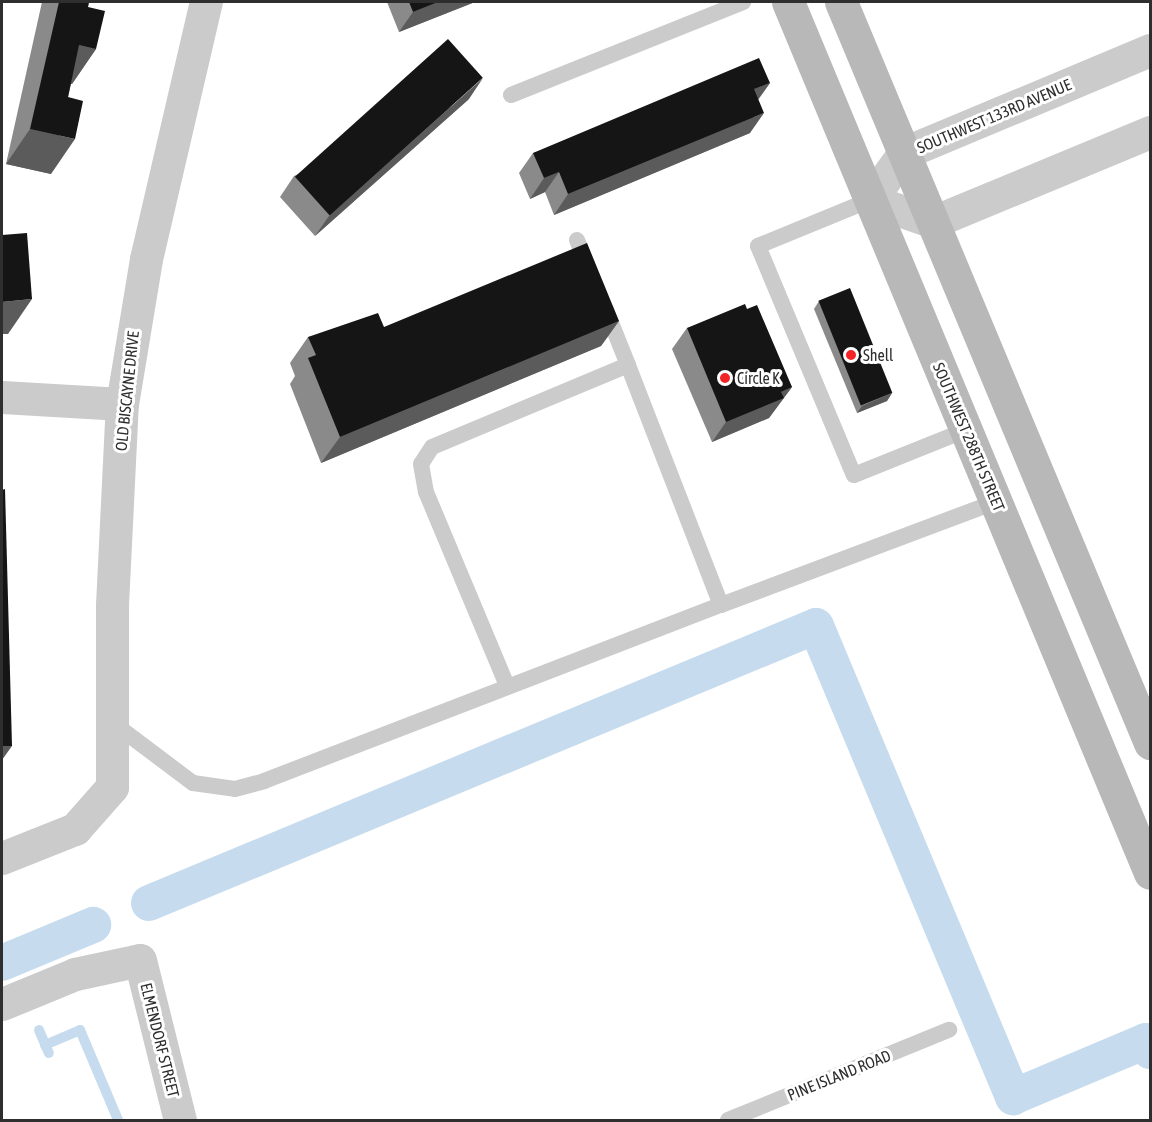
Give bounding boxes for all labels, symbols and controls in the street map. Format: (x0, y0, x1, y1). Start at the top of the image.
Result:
street label: SOUTHWEST 133RD AVENUE (914, 75, 1074, 157)
street label: OLD BISCAYNE DRIVE (111, 330, 143, 452)
place label: Shell (863, 345, 893, 365)
marker: Shell (844, 348, 858, 362)
street label: SOUTHWEST 288TH STREET (929, 360, 1009, 514)
place label: Circle K (737, 368, 780, 388)
marker: Circle K (718, 371, 732, 385)
street label: ELMENDORF STREET (136, 981, 184, 1099)
street label: PINE ISLAND ROAD (785, 1046, 893, 1104)

